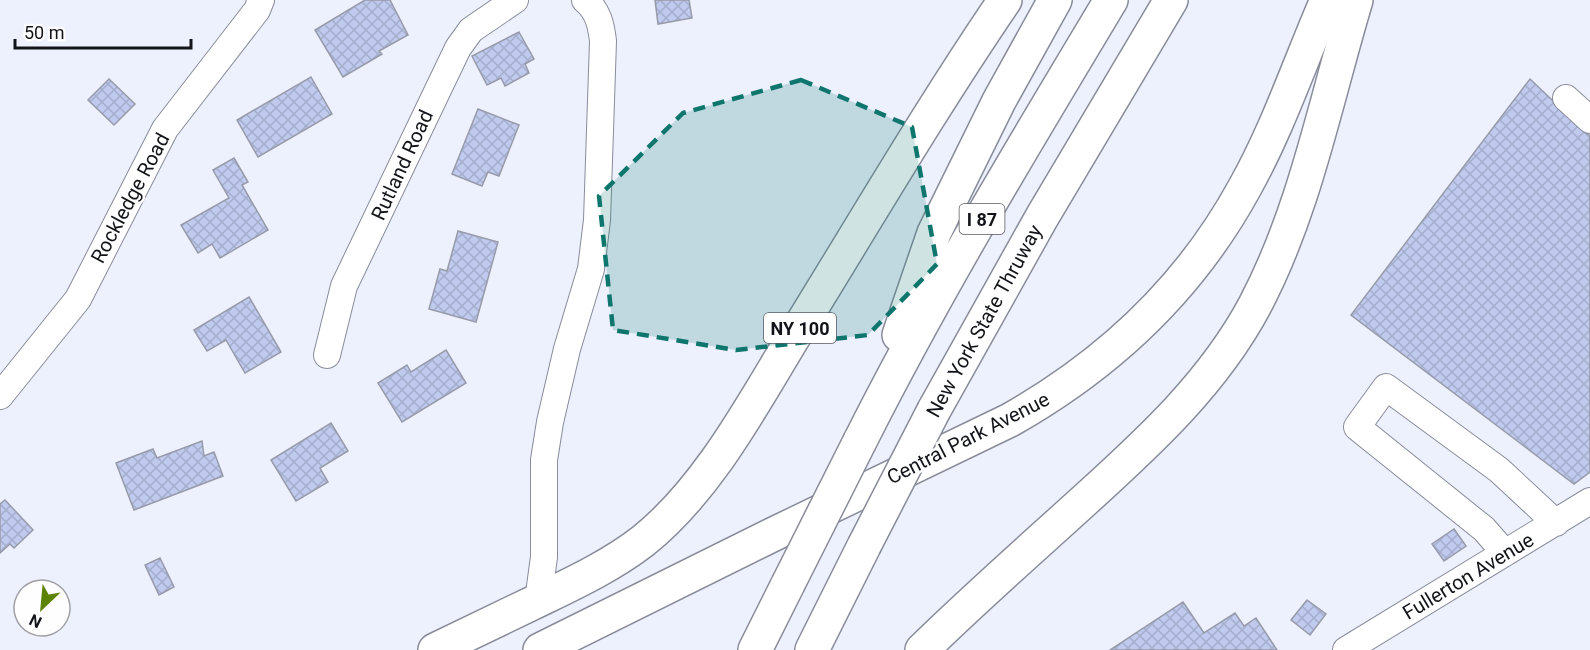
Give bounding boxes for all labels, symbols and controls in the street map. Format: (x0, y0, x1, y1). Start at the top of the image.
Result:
scale bar (15, 12, 190, 50)
text: 50 m (24, 22, 64, 43)
street label: Rutland Road (366, 106, 438, 224)
street label: Rockledge Road (86, 129, 174, 267)
road number: I 87 (960, 204, 1004, 234)
street label: New York State Thruway (921, 220, 1047, 422)
road number: NY 100 (764, 313, 836, 343)
street label: Central Park Avenue (883, 387, 1053, 489)
street label: Fullerton Avenue (1398, 527, 1538, 625)
north arrow (12, 578, 72, 638)
text: N (26, 610, 45, 632)

